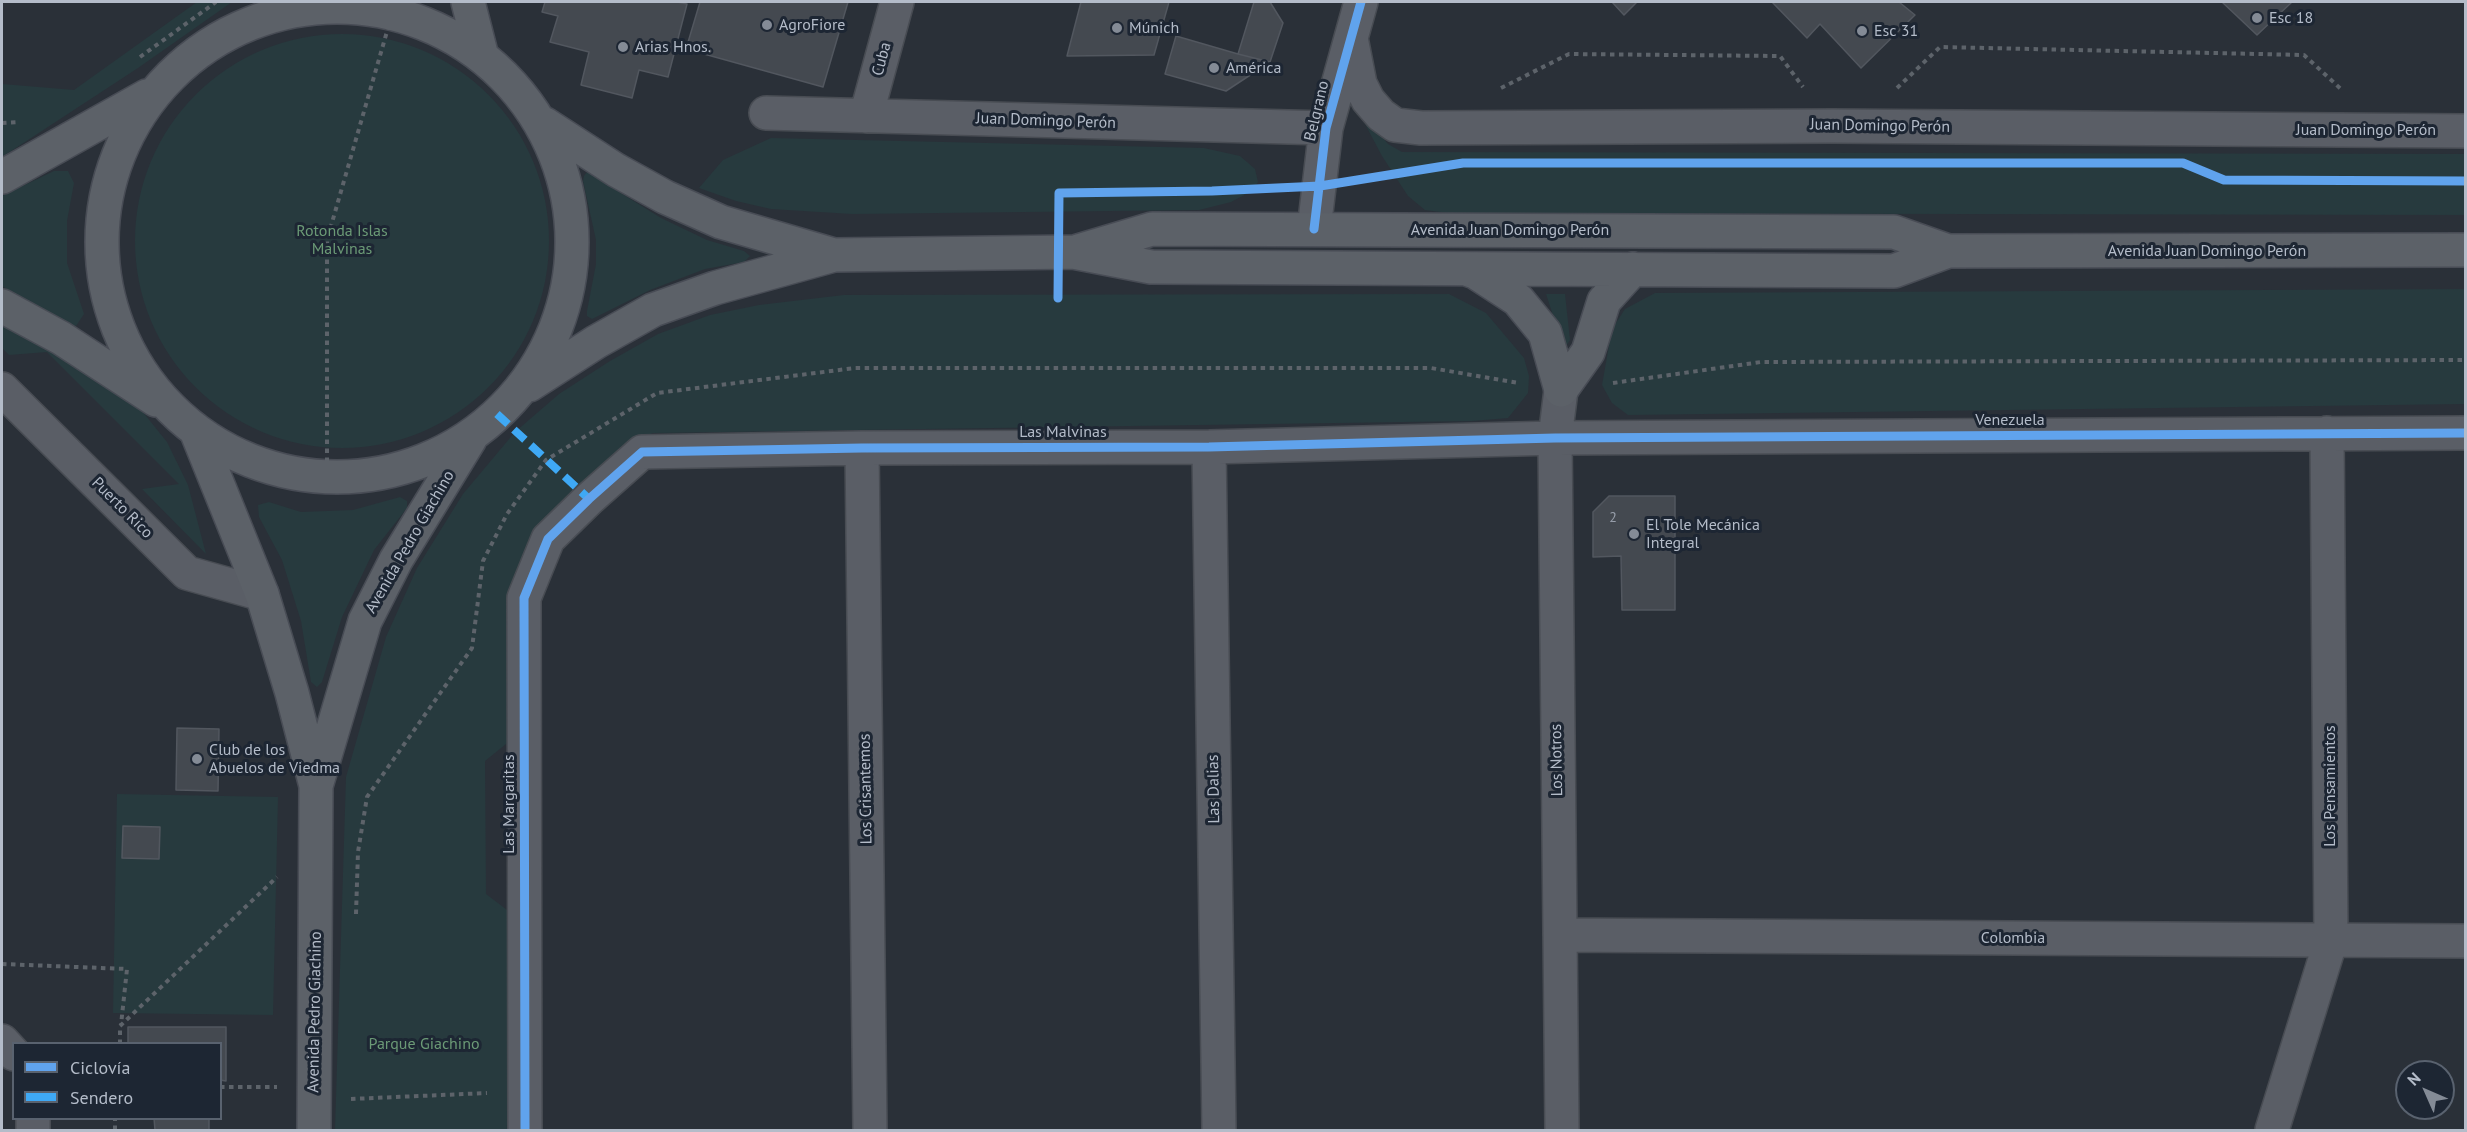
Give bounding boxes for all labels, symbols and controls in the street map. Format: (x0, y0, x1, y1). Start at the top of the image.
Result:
place label: Esc 18 (2269, 8, 2313, 28)
marker: Esc 18 (2250, 11, 2264, 25)
place label: AgroFiore (779, 15, 845, 35)
marker: AgroFiore (760, 18, 774, 32)
place label: Múnich (1129, 18, 1179, 38)
marker: Múnich (1110, 21, 1124, 35)
place label: Esc 31 (1874, 21, 1918, 41)
marker: Esc 31 (1855, 24, 1869, 38)
place label: Arias Hnos. (635, 37, 711, 57)
marker: Arias Hnos. (616, 40, 630, 54)
street label: Cuba (868, 40, 896, 78)
place label: América (1226, 58, 1281, 78)
marker: América (1207, 61, 1221, 75)
street label: Belgrano (1301, 79, 1333, 143)
street label: Juan Domingo Perón (976, 109, 1116, 133)
street label: Juan Domingo Perón (1810, 115, 1950, 137)
street label: Juan Domingo Perón (2296, 120, 2436, 140)
street label: Avenida Juan Domingo Perón (1411, 220, 1609, 240)
park label: Rotonda Islas Malvinas (296, 221, 388, 259)
street label: Avenida Juan Domingo Perón (2108, 241, 2306, 261)
street label: Venezuela (1975, 410, 2045, 430)
street label: Las Malvinas (1019, 422, 1107, 442)
street label: Avenida Pedro Giachino (361, 467, 459, 617)
street label: Puerto Rico (87, 473, 157, 543)
house number: 2 (1609, 510, 1617, 526)
place label: El Tole Mecánica Integral (1646, 515, 1760, 553)
marker: El Tole Mecánica Integral (1627, 527, 1641, 541)
street label: Los Notros (1547, 724, 1567, 796)
street label: Los Pensamientos (2320, 725, 2340, 847)
street label: Los Crisantemos (855, 734, 877, 844)
place label: Club de los Abuelos de Viedma (209, 740, 340, 778)
marker: Club de los Abuelos de Viedma (190, 752, 204, 766)
street label: Las Margaritas (499, 754, 519, 854)
street label: Las Dalias (1204, 754, 1224, 824)
street label: Colombia (1981, 928, 2045, 948)
street label: Avenida Pedro Giachino (304, 931, 326, 1093)
park label: Parque Giachino (369, 1034, 479, 1054)
legend (12, 1042, 222, 1120)
text: Ciclovía (70, 1056, 130, 1079)
north arrow (2395, 1060, 2455, 1120)
text: N (2403, 1068, 2424, 1089)
text: Sendero (70, 1086, 133, 1109)

